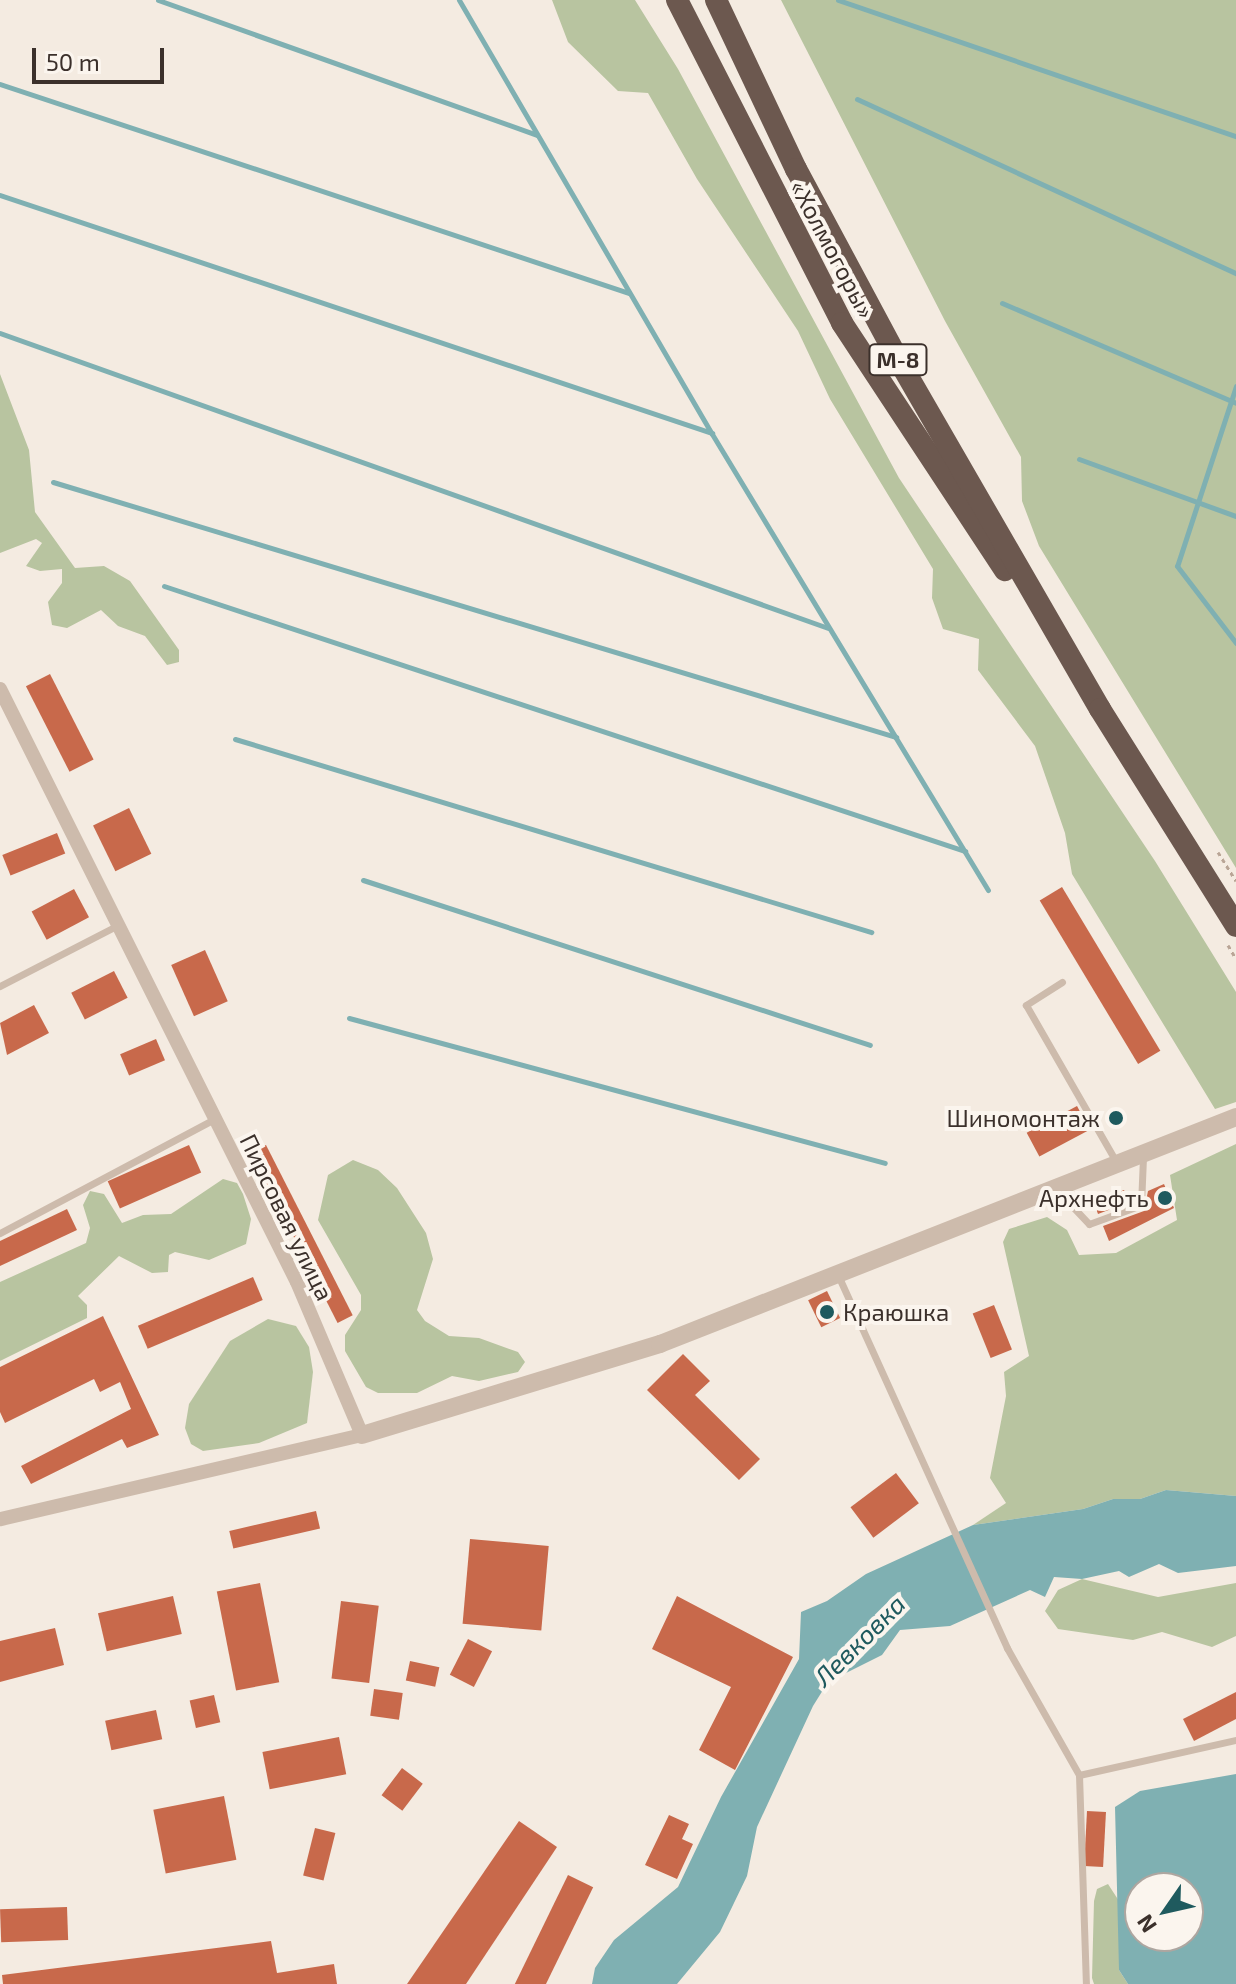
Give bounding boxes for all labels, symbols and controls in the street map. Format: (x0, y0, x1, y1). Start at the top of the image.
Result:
scale bar (36, 32, 168, 82)
text: 50 m (46, 47, 100, 76)
street label: «Холмогоры» (785, 175, 881, 323)
road number: М-8 (868, 342, 928, 378)
place label: Шиномонтаж (946, 1104, 1100, 1132)
marker: Шиномонтаж (1107, 1109, 1125, 1127)
street label: Пирсовая улица (234, 1129, 340, 1305)
place label: Архнефть (1039, 1184, 1149, 1212)
marker: Архнефть (1156, 1189, 1174, 1207)
place label: Краюшка (843, 1298, 949, 1326)
marker: Краюшка (818, 1303, 836, 1321)
water label: Левковка (807, 1588, 911, 1692)
north arrow (1124, 1872, 1204, 1952)
text: N (1131, 1910, 1161, 1938)

